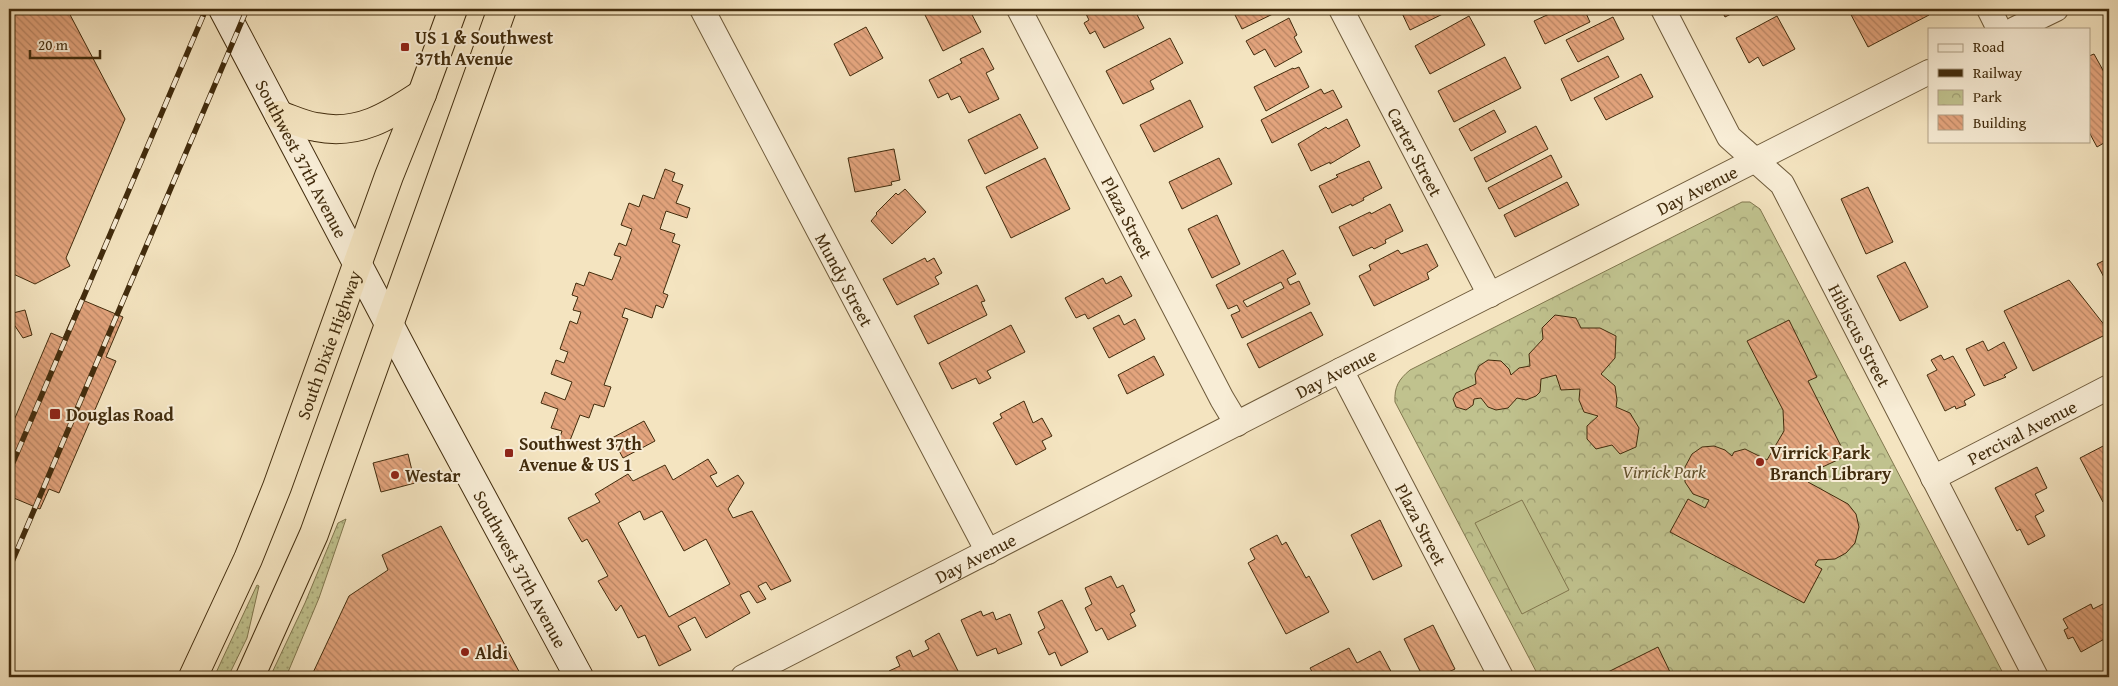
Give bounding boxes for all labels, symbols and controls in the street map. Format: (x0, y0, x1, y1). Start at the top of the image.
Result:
place label: US 1 & Southwest 37th Avenue (415, 24, 553, 72)
scale bar (30, 28, 100, 60)
legend (1928, 28, 2090, 142)
text: 20 m (38, 34, 69, 55)
text: Road (1973, 36, 2004, 57)
marker: US 1 & Southwest 37th Avenue (399, 41, 411, 53)
text: Railway (1973, 62, 2023, 83)
street label: Southwest 37th Avenue (249, 74, 355, 242)
text: Park (1973, 86, 2002, 107)
street label: Carter Street (1381, 102, 1450, 202)
text: Building (1973, 112, 2027, 133)
street label: Day Avenue (1651, 158, 1742, 222)
street label: Plaza Street (1095, 172, 1160, 264)
street label: Mundy Street (809, 228, 881, 332)
street label: South Dixie Highway (289, 266, 368, 423)
street label: Hibiscus Street (1822, 279, 1898, 392)
street label: Day Avenue (1290, 341, 1381, 405)
street label: Percival Avenue (1962, 393, 2081, 472)
place label: Douglas Road (66, 401, 175, 428)
marker: Douglas Road (48, 407, 62, 421)
place label: Southwest 37th Avenue & US 1 (519, 430, 642, 478)
place label: Virrick Park Branch Library (1770, 439, 1892, 487)
marker: Southwest 37th Avenue & US 1 (503, 447, 515, 459)
marker: Virrick Park Branch Library (1754, 456, 1766, 468)
park label: Virrick Park (1622, 458, 1707, 485)
place label: Westar (405, 462, 461, 489)
marker: Westar (389, 469, 401, 481)
street label: Plaza Street (1389, 479, 1454, 571)
street label: Southwest 37th Avenue (467, 485, 574, 653)
street label: Day Avenue (930, 526, 1020, 590)
place label: Aldi (475, 639, 508, 666)
marker: Aldi (459, 646, 471, 658)

